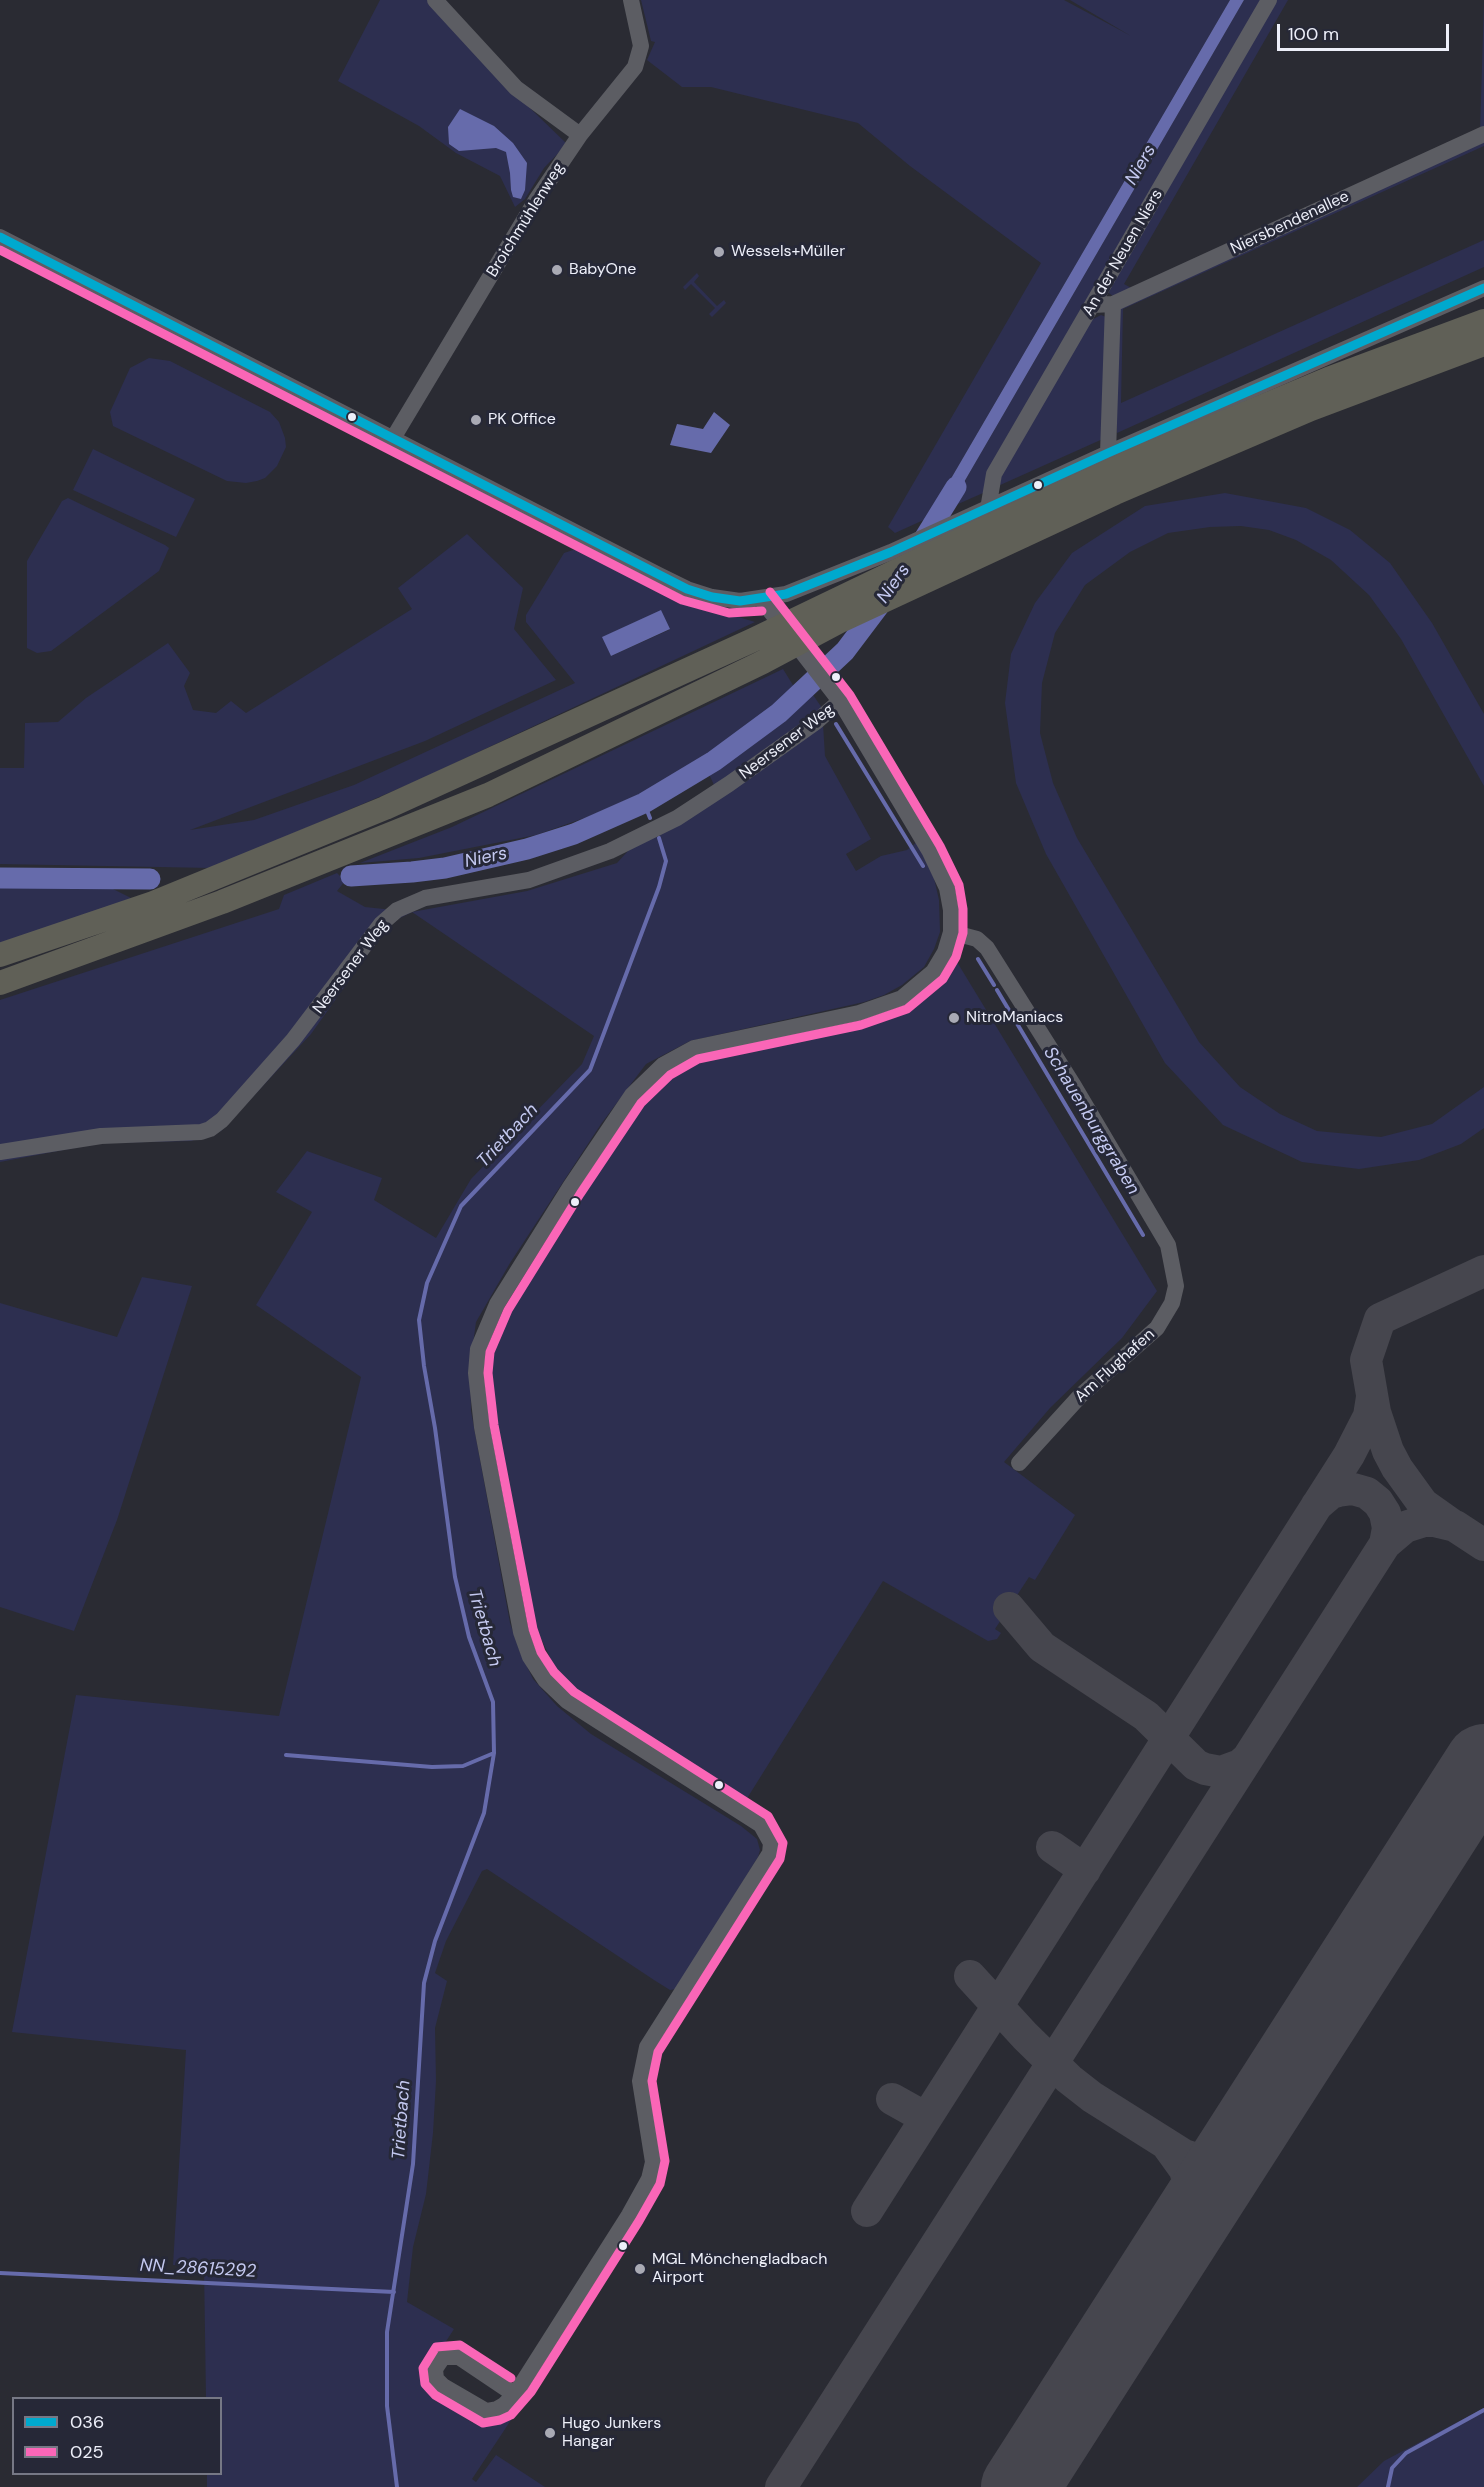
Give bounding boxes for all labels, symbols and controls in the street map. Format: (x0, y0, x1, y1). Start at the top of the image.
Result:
scale bar (1280, 12, 1452, 50)
text: 100 m (1288, 22, 1339, 46)
water label: Niers (1121, 141, 1161, 189)
street label: Broichmühlenweg (483, 159, 569, 281)
street label: An der Neuen Niers (1079, 186, 1167, 320)
street label: Niersbendenallee (1228, 187, 1352, 259)
place label: Wessels+Müller (731, 242, 845, 262)
marker: Wessels+Müller (712, 245, 726, 259)
place label: BabyOne (569, 260, 636, 280)
marker: BabyOne (550, 263, 564, 277)
place label: PK Office (488, 410, 556, 430)
unlabelled marker (346, 411, 358, 423)
marker: PK Office (469, 413, 483, 427)
unlabelled marker (1032, 479, 1044, 491)
water label: Niers (873, 560, 915, 608)
unlabelled marker (830, 671, 842, 683)
street label: Neersener Weg (736, 700, 838, 784)
water label: Niers (463, 843, 509, 873)
street label: Neersener Weg (309, 916, 393, 1018)
place label: NitroManiacs (966, 1008, 1063, 1028)
marker: NitroManiacs (947, 1011, 961, 1025)
water label: Schauenburggraben (1038, 1043, 1144, 1199)
water label: Trietbach (473, 1100, 543, 1172)
unlabelled marker (569, 1196, 581, 1208)
street label: Am Flughafen (1071, 1325, 1159, 1407)
water label: Trietbach (463, 1587, 505, 1669)
unlabelled marker (713, 1779, 725, 1791)
water label: Trietbach (388, 2080, 416, 2160)
unlabelled marker (617, 2240, 629, 2252)
place label: MGL Mönchengladbach Airport (652, 2250, 827, 2288)
water label: NN_28615292 (139, 2255, 257, 2283)
marker: MGL Mönchengladbach Airport (633, 2262, 647, 2276)
legend (12, 2397, 222, 2475)
text: 036 (70, 2410, 104, 2434)
place label: Hugo Junkers Hangar (562, 2414, 661, 2452)
marker: Hugo Junkers Hangar (543, 2426, 557, 2440)
text: 025 (70, 2440, 103, 2464)

